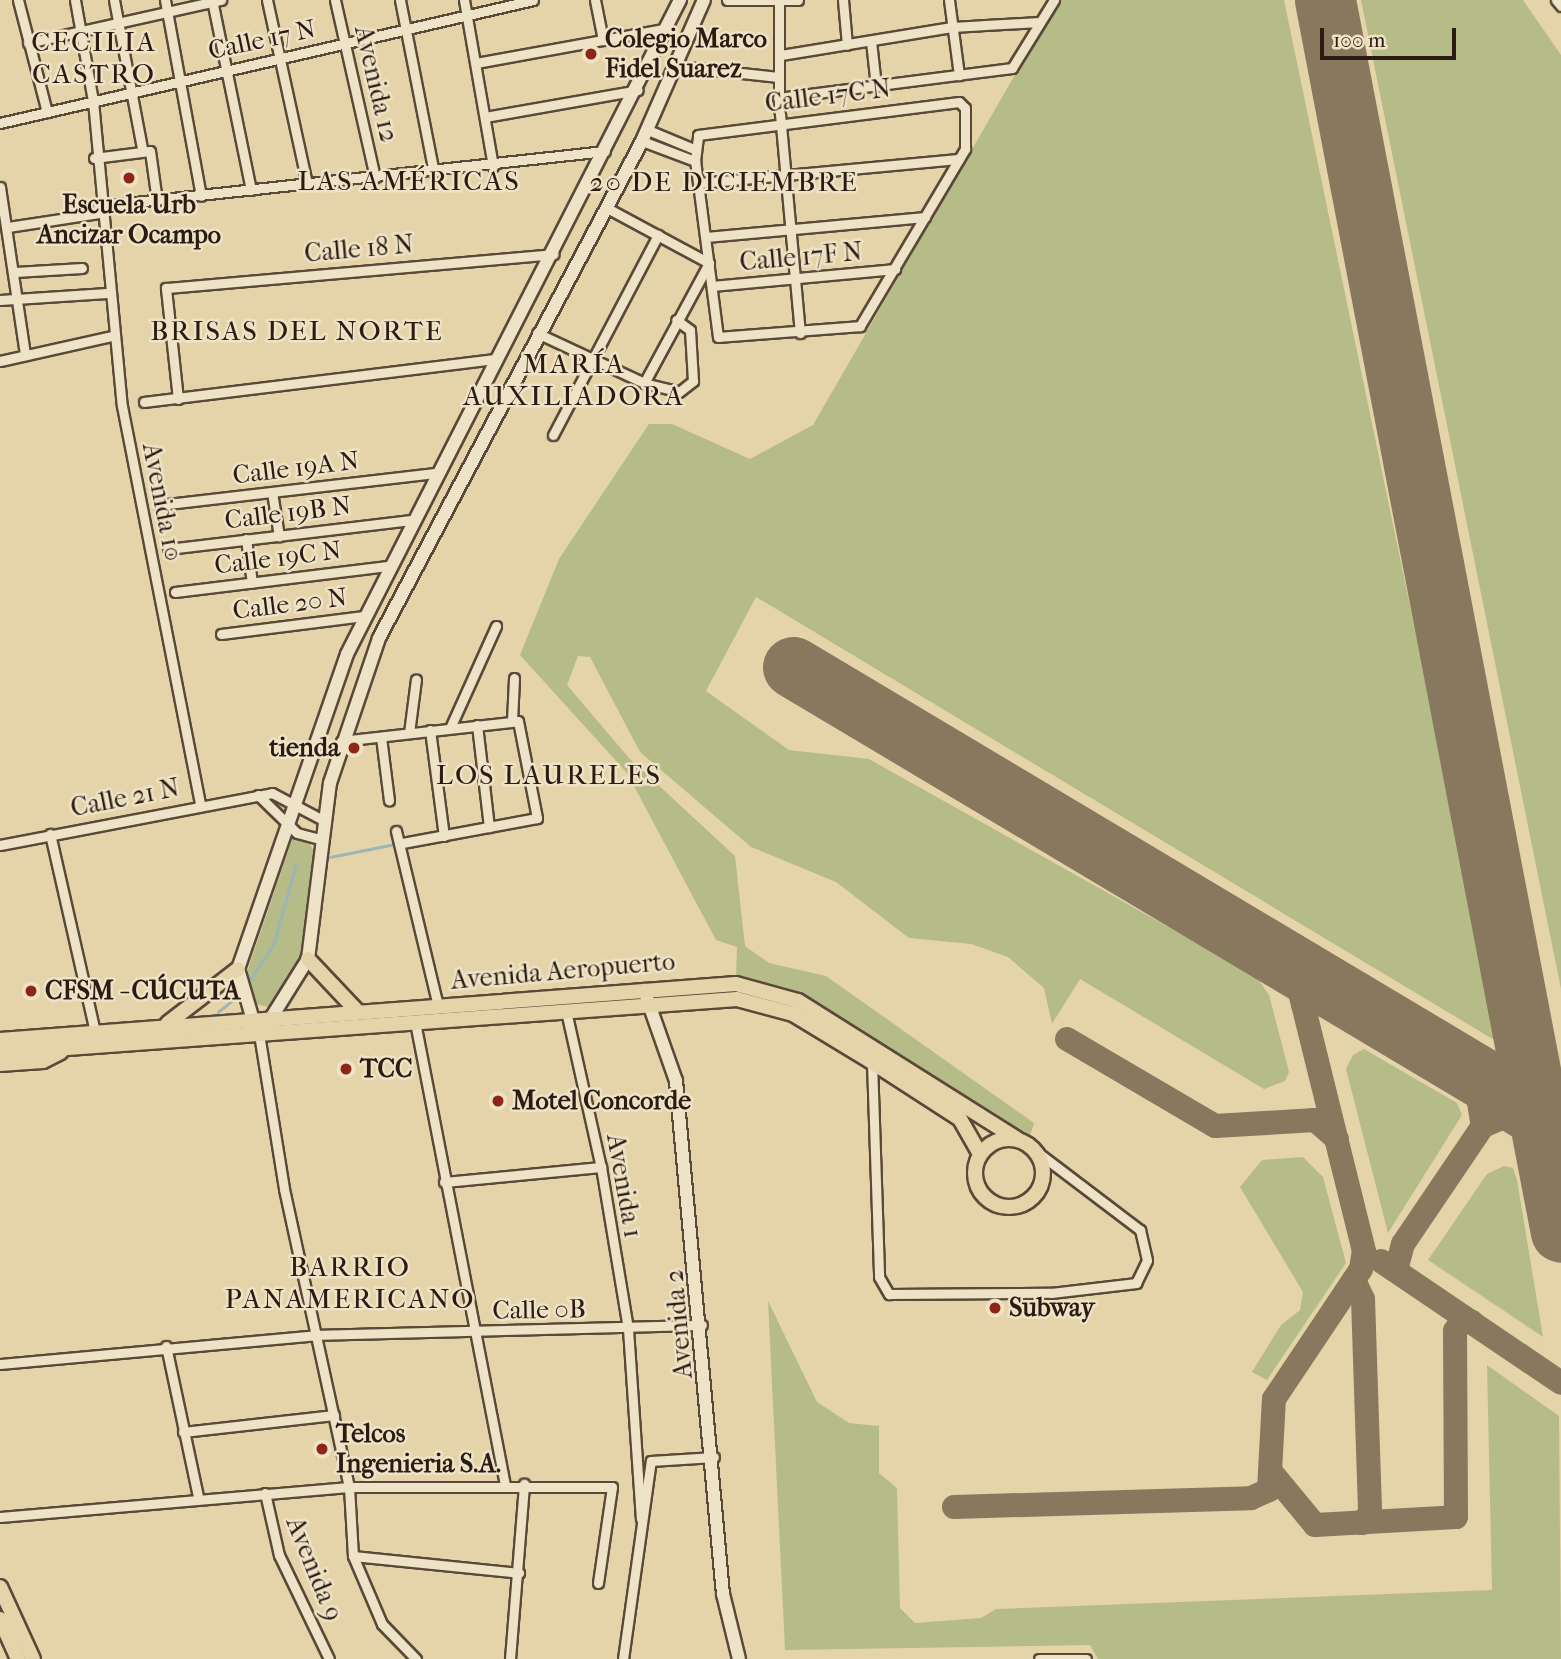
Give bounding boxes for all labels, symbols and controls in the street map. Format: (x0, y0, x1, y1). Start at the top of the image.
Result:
street label: Calle 17 N (205, 13, 319, 67)
scale bar (1323, 14, 1460, 58)
street label: Avenida 12 (347, 23, 405, 145)
place label: Colegio Marco Fidel Suarez (605, 23, 767, 84)
district label: CECILIA CASTRO (32, 25, 156, 91)
text: 100 m (1333, 28, 1386, 52)
marker: Colegio Marco Fidel Suarez (583, 46, 599, 62)
street label: Calle 17C N (763, 73, 893, 119)
district label: LAS AMÉRICAS (299, 164, 519, 198)
district label: 20 DE DICIEMBRE (591, 165, 857, 199)
marker: Escuela Urb Ancizar Ocampo (121, 170, 137, 186)
place label: Escuela Urb Ancizar Ocampo (37, 189, 221, 250)
street label: Calle 18 N (303, 229, 415, 269)
street label: Calle 17F N (738, 236, 864, 278)
district label: BRISAS DEL NORTE (152, 314, 442, 348)
district label: MARÍA AUXILIADORA (465, 347, 683, 413)
street label: Avenida 10 (135, 440, 189, 564)
street label: Calle 19A N (231, 445, 361, 491)
street label: Calle 19B N (223, 490, 353, 536)
street label: Calle 19C N (213, 535, 343, 581)
street label: Calle 20 N (231, 581, 349, 627)
place label: tienda (269, 732, 340, 764)
marker: tienda (346, 740, 362, 756)
district label: LOS LAURELES (438, 758, 660, 792)
street label: Calle 21 N (68, 772, 182, 824)
street label: Avenida Aeropuerto (450, 946, 676, 996)
place label: CFSM - CÚCUTA (45, 975, 240, 1007)
marker: CFSM - CÚCUTA (23, 983, 39, 999)
place label: TCC (360, 1053, 413, 1085)
marker: TCC (338, 1061, 354, 1077)
place label: Motel Concorde (512, 1085, 691, 1117)
marker: Motel Concorde (490, 1093, 506, 1109)
street label: Avenida 1 (599, 1131, 649, 1241)
district label: BARRIO PANAMERICANO (226, 1250, 474, 1316)
street label: Avenida 2 (659, 1268, 699, 1380)
place label: Subway (1009, 1292, 1095, 1324)
street label: Calle 0B (492, 1294, 586, 1326)
marker: Subway (987, 1300, 1003, 1316)
place label: Telcos Ingenieria S.A. (336, 1418, 501, 1480)
marker: Telcos Ingenieria S.A. (314, 1441, 330, 1457)
street label: Avenida 9 (279, 1512, 349, 1626)

